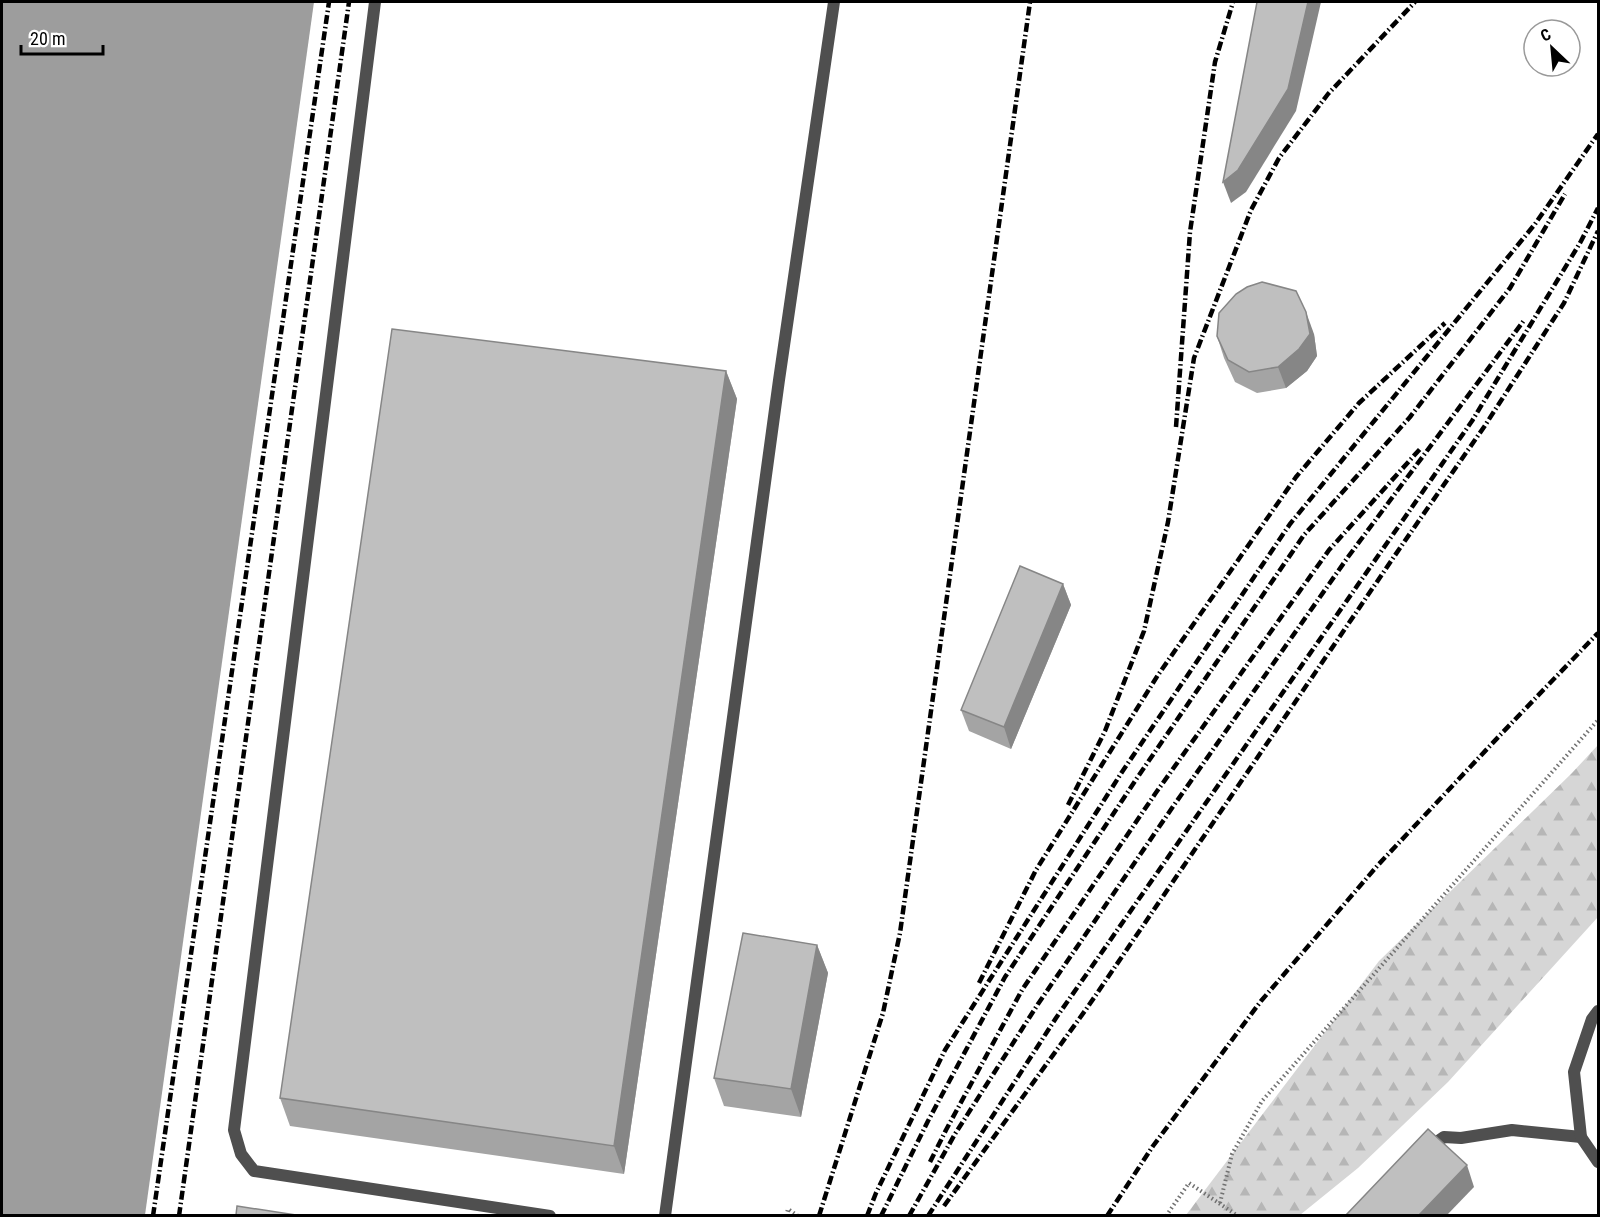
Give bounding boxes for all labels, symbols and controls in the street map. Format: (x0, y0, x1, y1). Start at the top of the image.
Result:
scale bar (21, 18, 104, 56)
north arrow (1522, 18, 1582, 78)
text: С (1537, 24, 1554, 46)
text: 20 m (30, 28, 65, 49)

